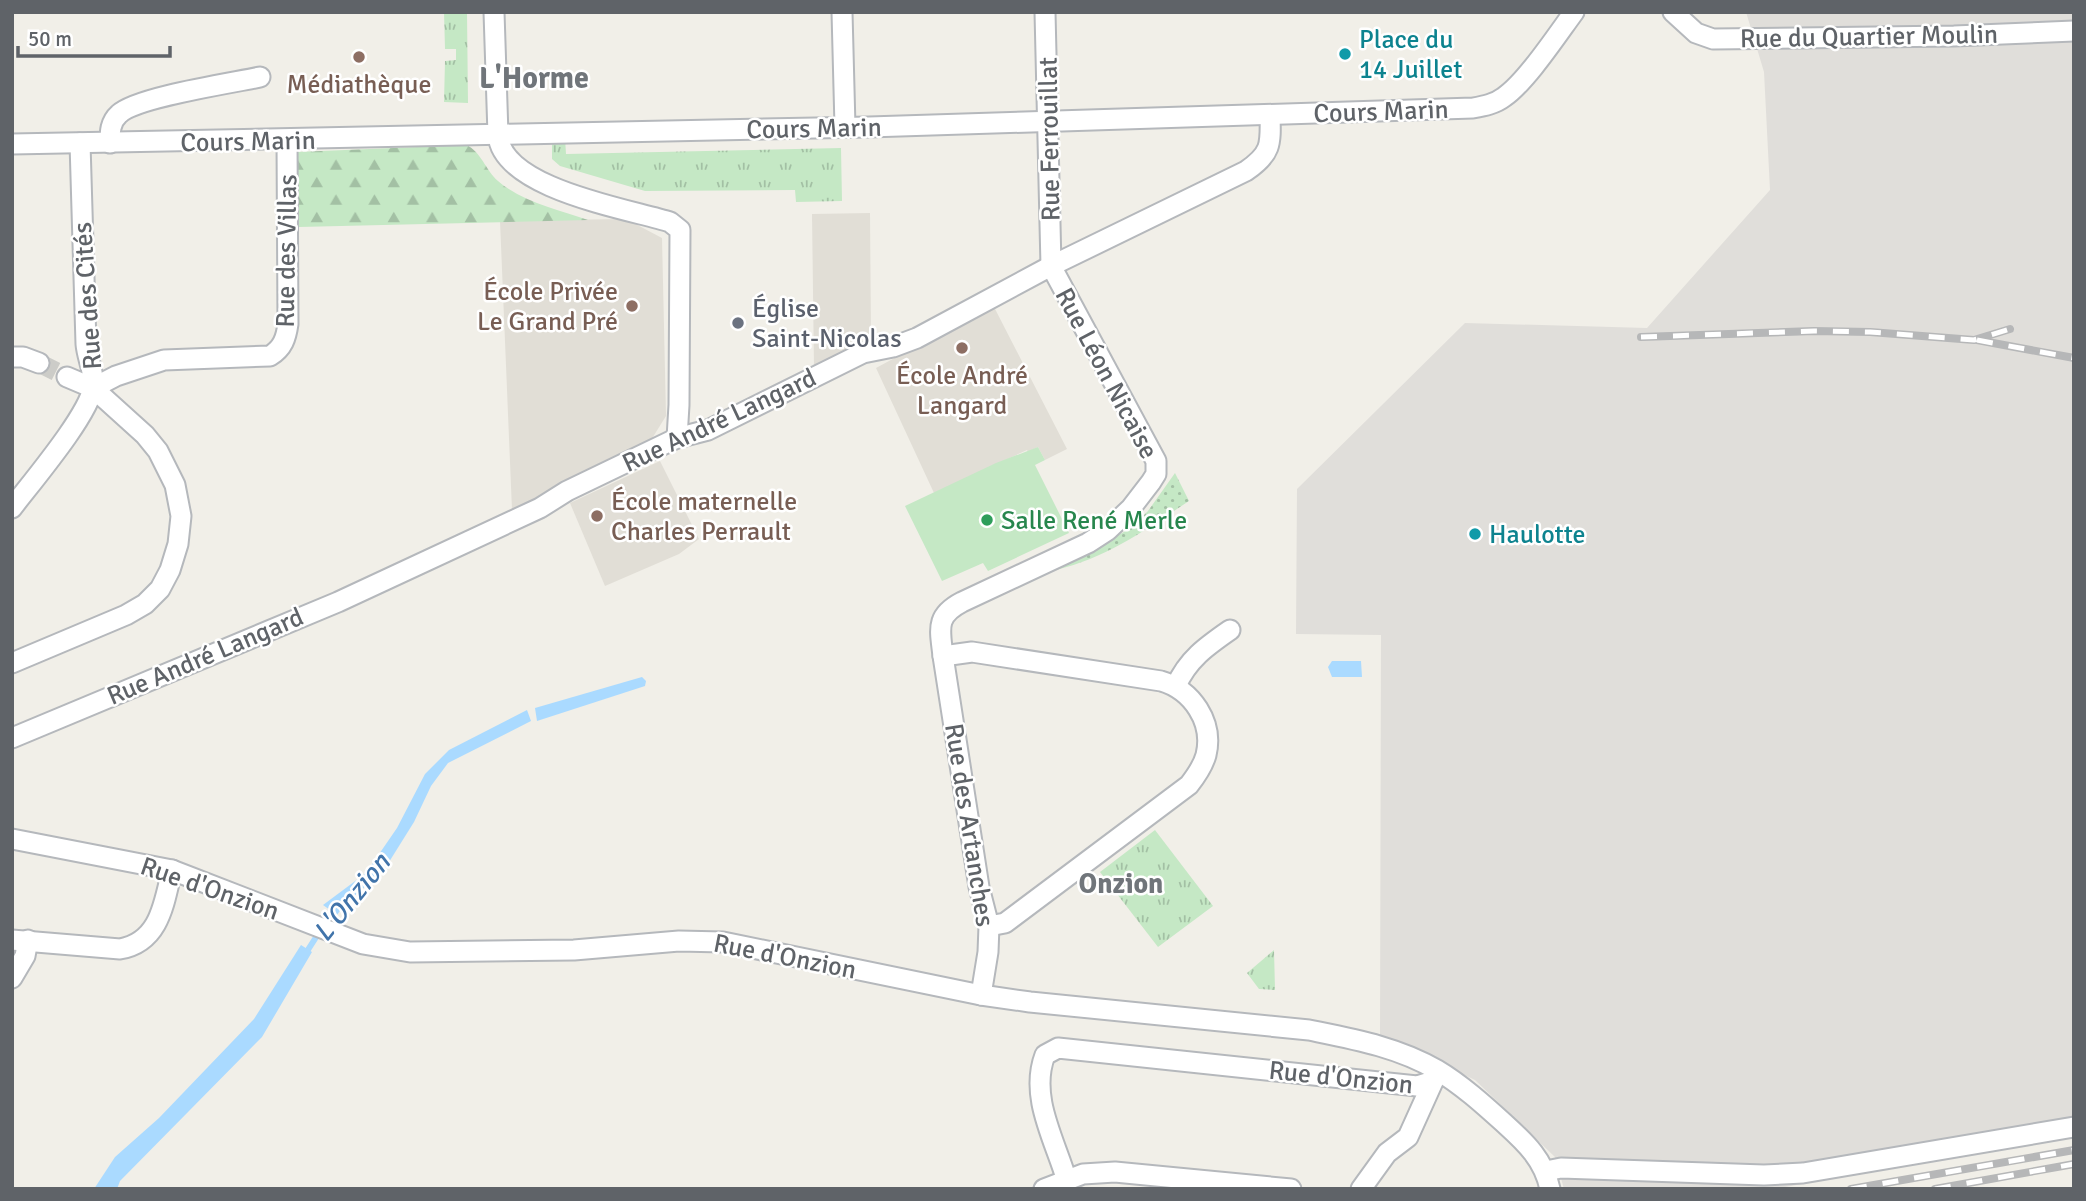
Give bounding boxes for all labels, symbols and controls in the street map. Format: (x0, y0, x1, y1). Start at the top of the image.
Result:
scale bar (18, 14, 170, 58)
street label: Rue du Quartier Moulin (1740, 19, 1998, 55)
place label: Place du 14 Juillet (1359, 24, 1462, 86)
text: 50 m (28, 26, 72, 52)
marker: Place du 14 Juillet (1337, 46, 1353, 62)
marker: Médiathèque (351, 49, 367, 65)
street label: Rue Ferrouillat (1033, 57, 1067, 221)
district label: L'Horme (479, 60, 589, 97)
place label: Médiathèque (287, 69, 431, 101)
street label: Cours Marin (1313, 94, 1449, 130)
street label: Cours Marin (746, 112, 882, 146)
street label: Cours Marin (180, 125, 316, 159)
street label: Rue des Villas (270, 174, 304, 328)
street label: Rue des Cités (67, 221, 109, 371)
place label: École Privée Le Grand Pré (477, 276, 618, 338)
street label: Rue Léon Nicaise (1048, 283, 1165, 464)
place label: Église Saint-Nicolas (752, 293, 902, 355)
marker: École Privée Le Grand Pré (624, 298, 640, 314)
marker: Église Saint-Nicolas (730, 315, 746, 331)
marker: École André Langard (954, 340, 970, 356)
place label: École André Langard (896, 360, 1028, 422)
street label: Rue André Langard (617, 362, 821, 480)
place label: École maternelle Charles Perrault (611, 486, 797, 548)
place label: Salle René Merle (1001, 505, 1187, 537)
marker: École maternelle Charles Perrault (589, 508, 605, 524)
marker: Salle René Merle (979, 512, 995, 528)
place label: Haulotte (1489, 519, 1586, 551)
marker: Haulotte (1467, 526, 1483, 542)
street label: Rue André Langard (102, 601, 308, 713)
street label: Rue des Artanches (937, 721, 1001, 929)
water label: L'Onzion (306, 846, 398, 949)
street label: Rue d'Onzion (136, 850, 283, 928)
district label: Onzion (1079, 867, 1163, 901)
street label: Rue d'Onzion (711, 927, 859, 986)
street label: Rue d'Onzion (1267, 1055, 1415, 1101)

